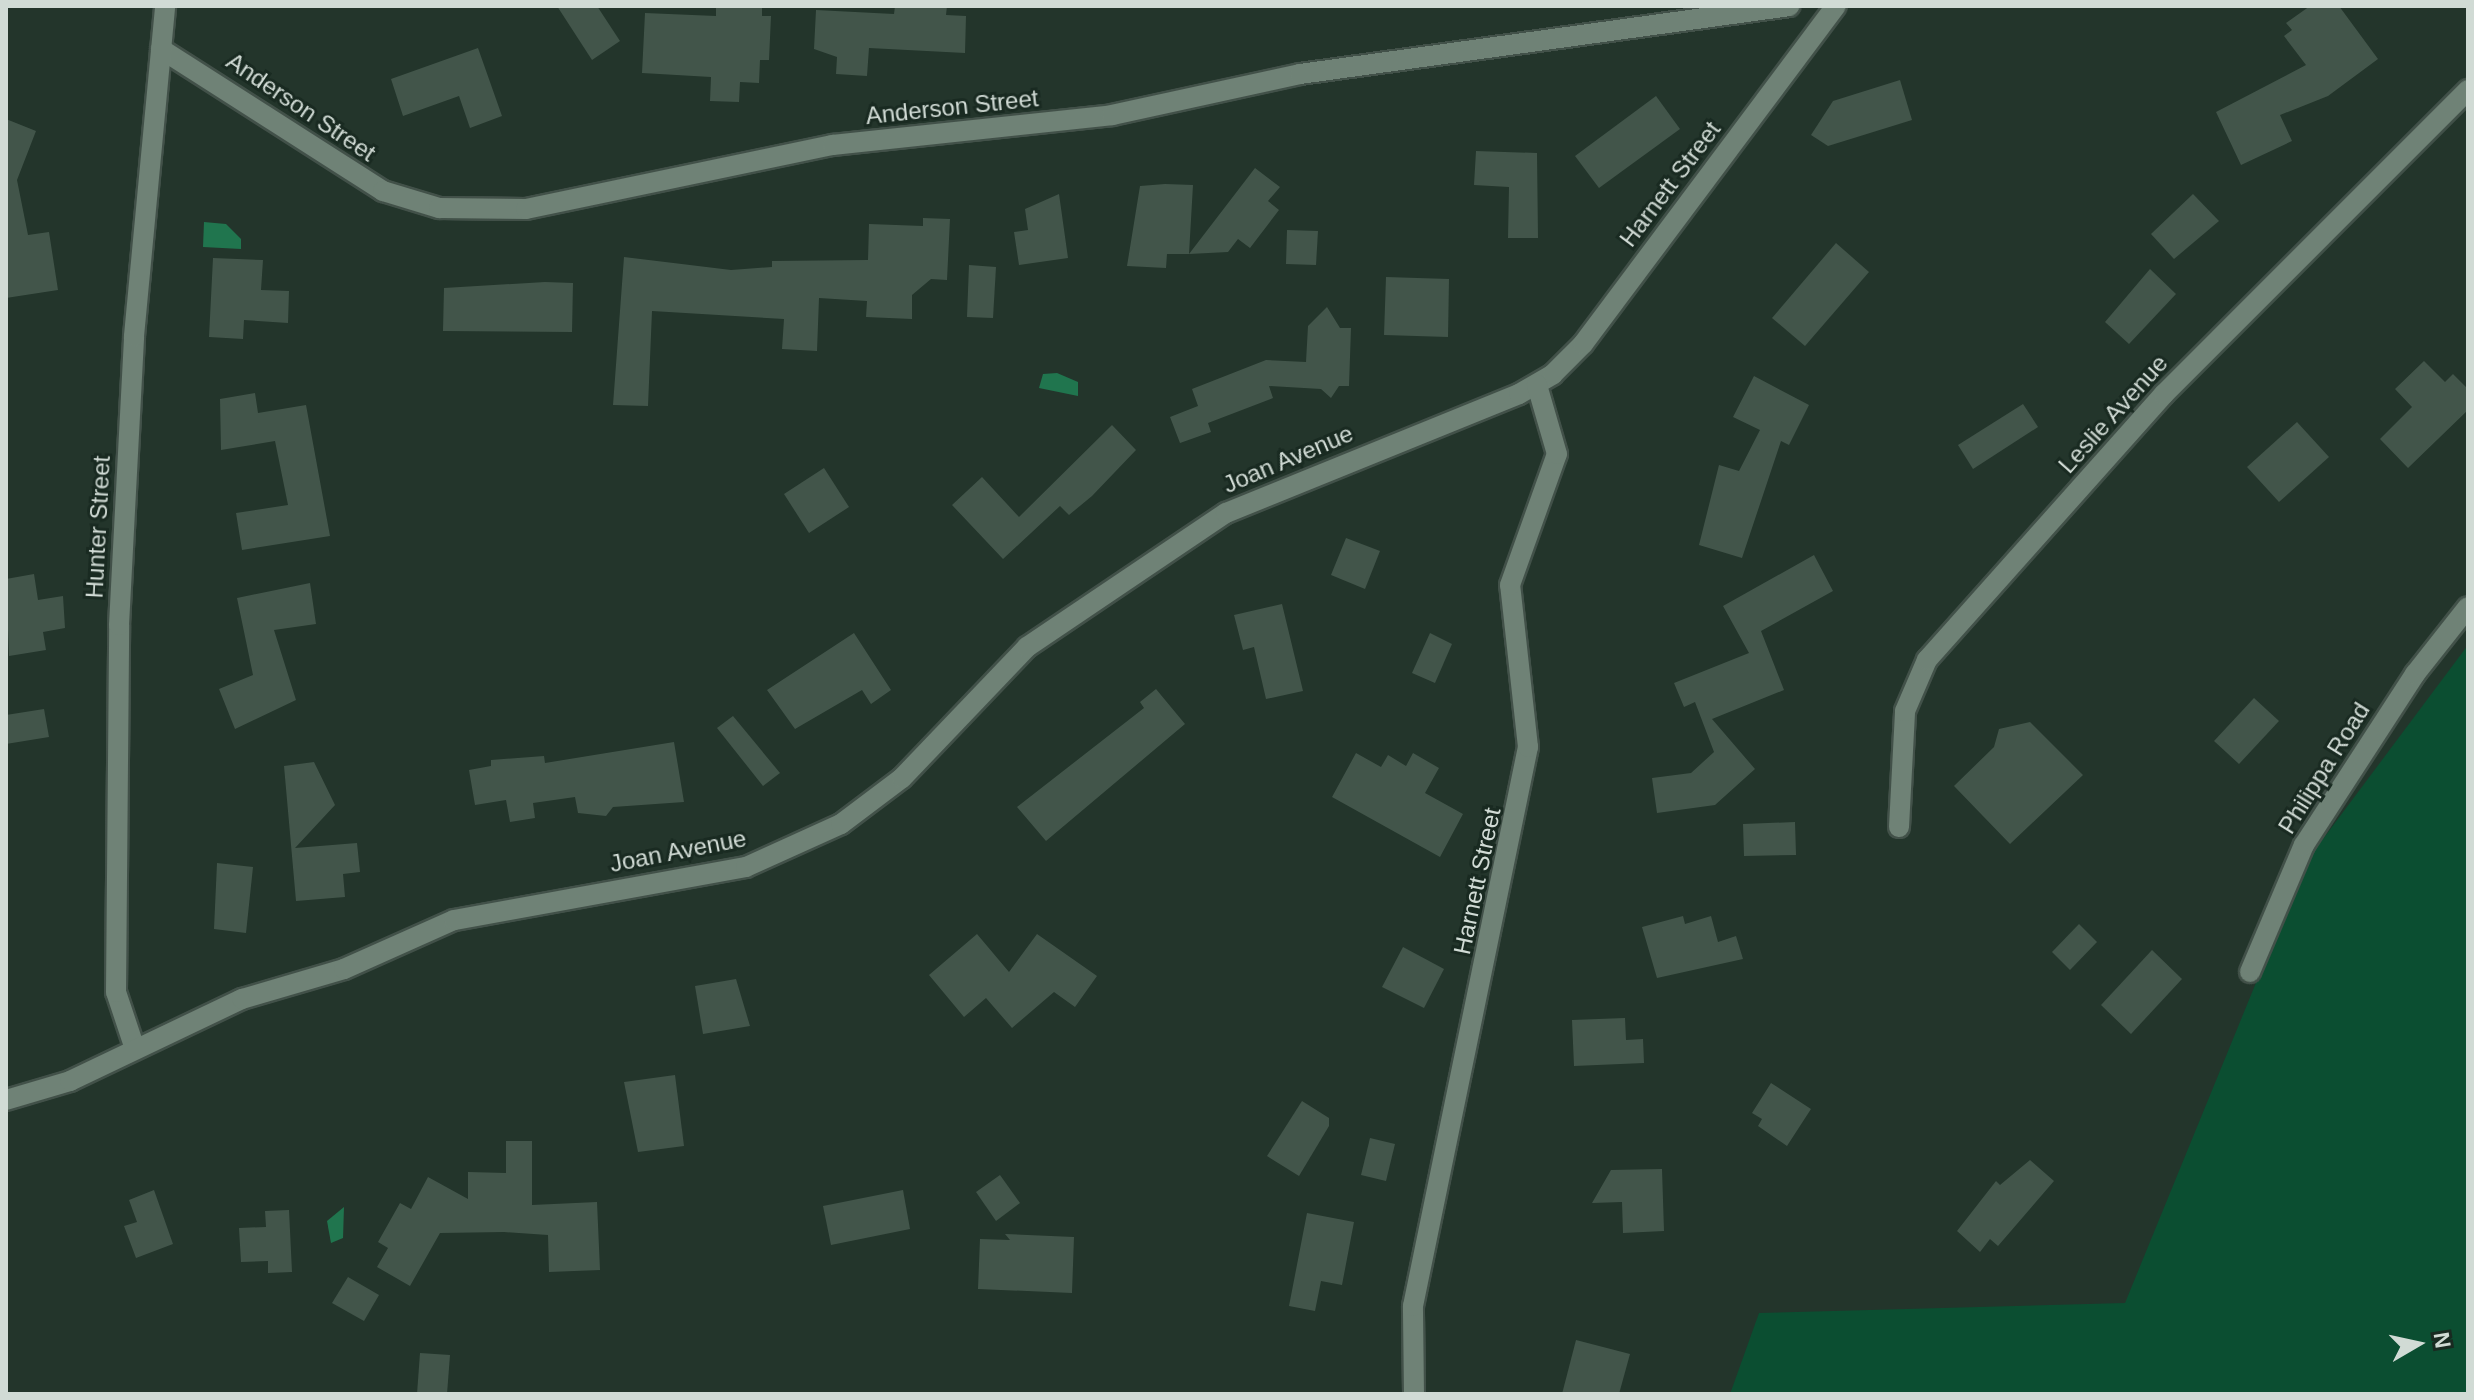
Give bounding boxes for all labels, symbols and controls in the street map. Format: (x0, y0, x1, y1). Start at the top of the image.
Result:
street label: Anderson Street (221, 47, 381, 167)
street label: Anderson Street (864, 84, 1040, 130)
street label: Harnett Street (1614, 116, 1726, 252)
street label: Leslie Avenue (2052, 349, 2174, 479)
street label: Joan Avenue (1218, 418, 1358, 500)
street label: Hunter Street (80, 455, 116, 599)
street label: Philippa Road (2272, 697, 2376, 839)
street label: Harnett Street (1447, 805, 1507, 957)
street label: Joan Avenue (607, 824, 749, 878)
north arrow (2378, 1304, 2458, 1384)
text: N (2429, 1330, 2456, 1350)

